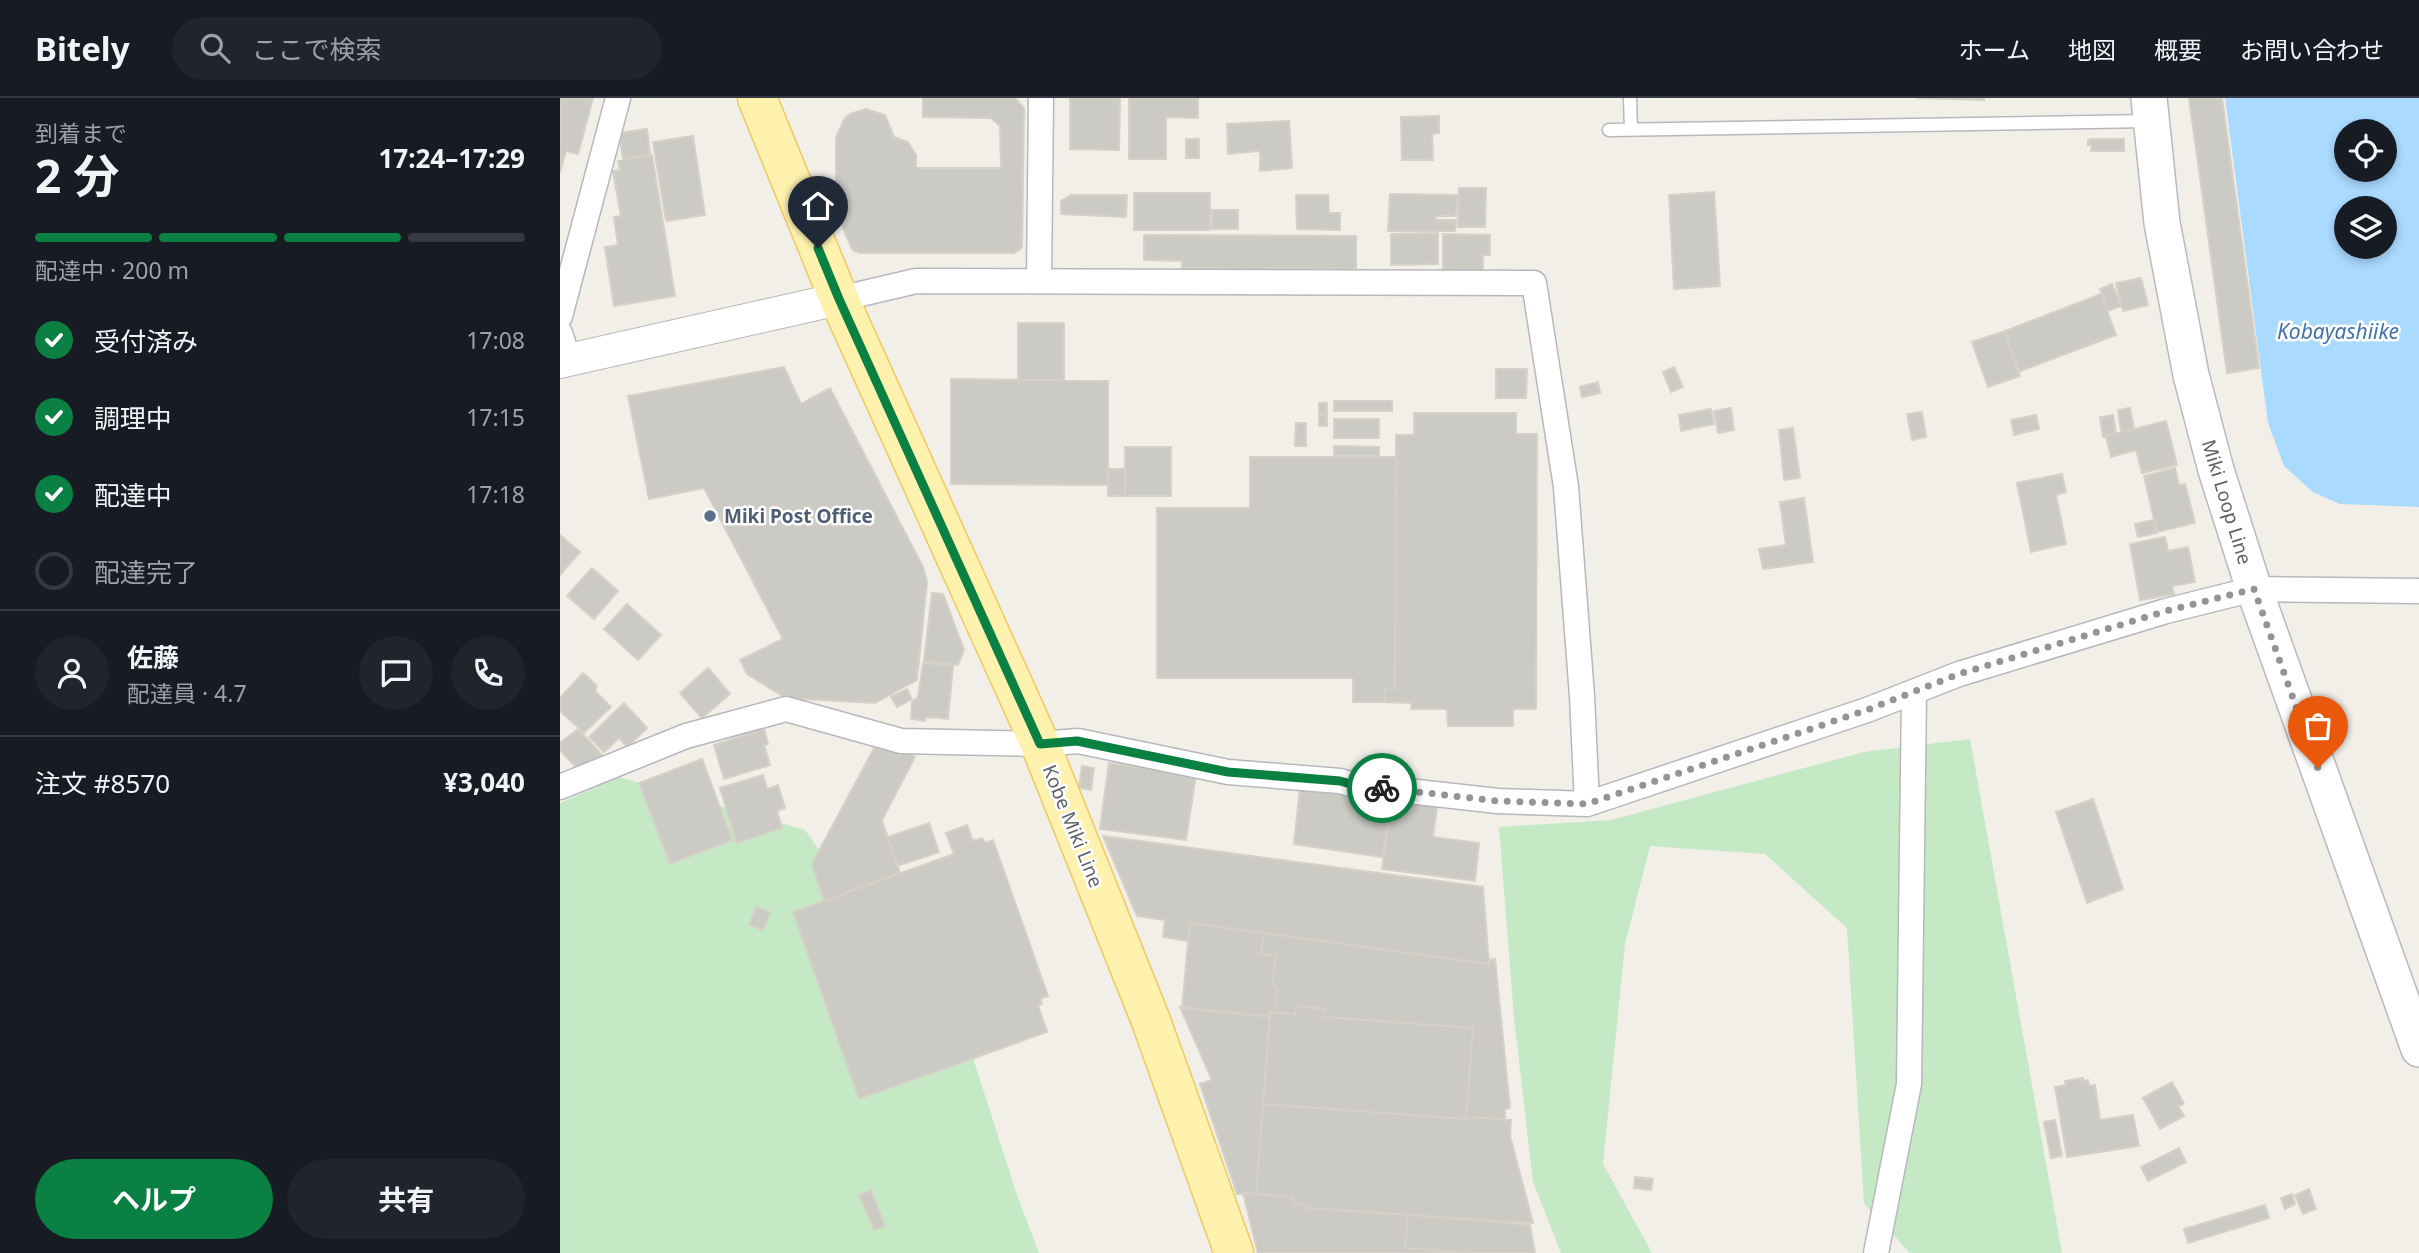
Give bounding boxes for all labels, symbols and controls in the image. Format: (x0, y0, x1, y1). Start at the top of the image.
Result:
search box (172, 17, 662, 80)
text: Bitely (35, 26, 130, 71)
icon: search (196, 29, 234, 67)
text: ここで検索 (252, 31, 382, 67)
text: ホーム (1959, 33, 2030, 66)
text: 地図 (2068, 33, 2116, 66)
text: 概要 (2154, 33, 2202, 66)
text: お問い合わせ (2240, 33, 2384, 66)
text: 到着まで (35, 117, 127, 149)
map controls (2334, 119, 2397, 259)
button: locate (2334, 119, 2397, 182)
text: 17:24–17:29 (378, 140, 525, 176)
text: 2 分 (35, 144, 119, 206)
pin (788, 176, 848, 248)
icon: home (799, 187, 837, 225)
button: layers (2334, 196, 2397, 259)
text: 配達中 · 200 m (35, 254, 189, 286)
water label: Kobayashiike (2277, 317, 2399, 345)
icon: check (35, 321, 73, 359)
text: 受付済み (94, 323, 198, 359)
text: 17:08 (466, 324, 525, 356)
icon: check (35, 398, 73, 436)
text: 調理中 (94, 400, 172, 436)
text: 17:15 (466, 401, 525, 433)
street label: Miki Loop Line (2196, 437, 2258, 567)
icon: check (35, 475, 73, 513)
text: 配達中 (94, 477, 172, 513)
text: 17:18 (466, 478, 525, 510)
place label: Miki Post Office (724, 503, 873, 529)
marker: Miki Post Office (702, 508, 718, 524)
text: 配達完了 (94, 554, 198, 590)
button: person (35, 636, 109, 710)
button: chat (359, 636, 433, 710)
button: phone (451, 636, 525, 710)
text: 佐藤 (127, 639, 179, 675)
text: 配達員 · 4.7 (127, 677, 247, 709)
pin (2288, 696, 2348, 768)
icon: bag (2299, 707, 2337, 745)
courier (1347, 753, 1417, 823)
street label: Kobe Miki Line (1037, 761, 1109, 891)
text: ¥3,040 (443, 764, 525, 800)
text: 注文 #8570 (35, 765, 170, 801)
icon: bike (1363, 769, 1401, 807)
button: ヘルプ (35, 1159, 273, 1239)
button: 共有 (287, 1159, 525, 1239)

